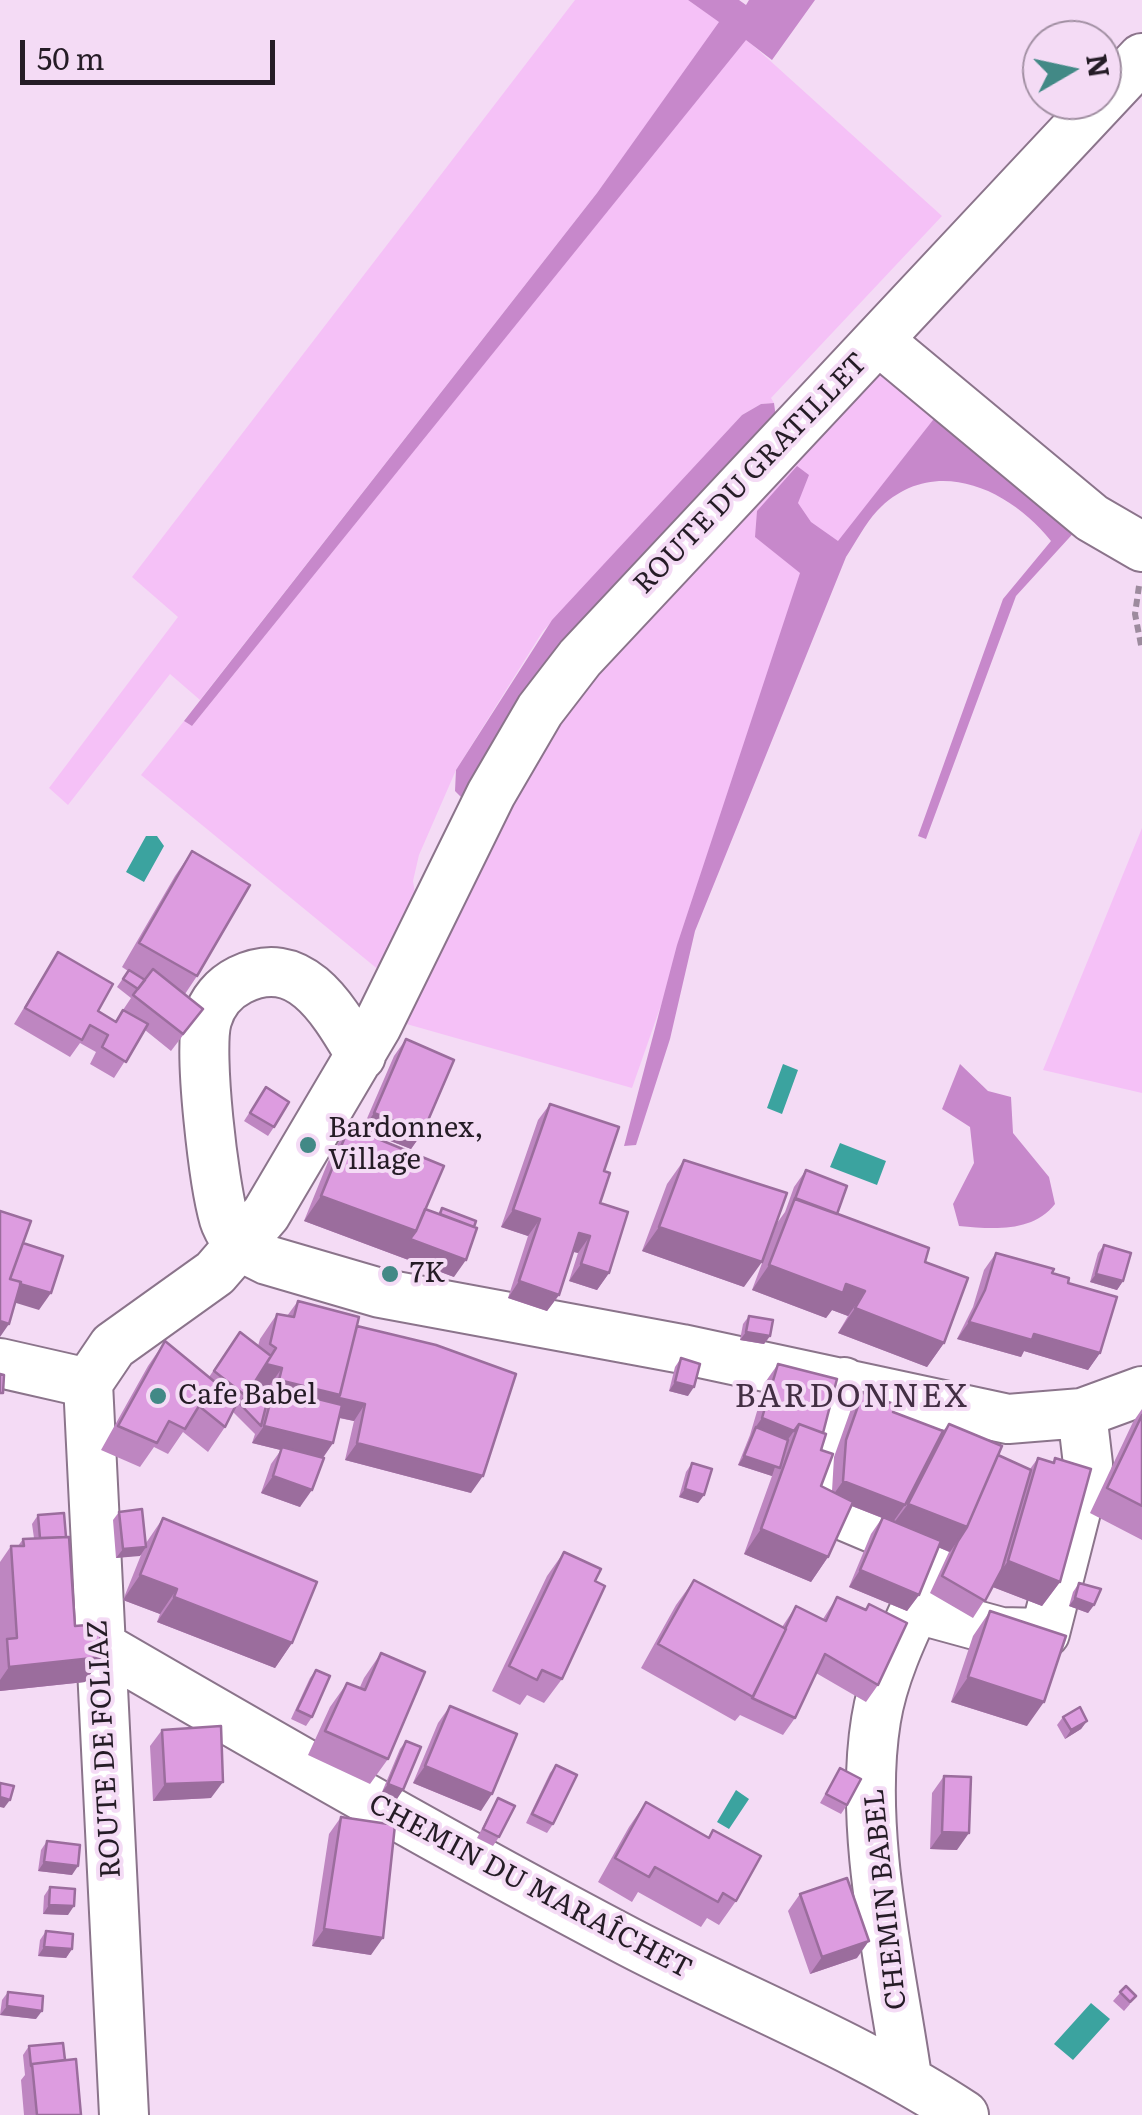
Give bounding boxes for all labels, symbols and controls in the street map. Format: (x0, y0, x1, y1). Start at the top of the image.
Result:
scale bar (25, 20, 280, 82)
north arrow (1022, 20, 1122, 120)
text: 50 m (37, 35, 105, 79)
text: N (1077, 51, 1122, 81)
street label: ROUTE DU GRATILLET (627, 347, 875, 601)
place label: Bardonnex, Village (328, 1112, 483, 1178)
marker: Bardonnex, Village (297, 1134, 319, 1156)
place label: 7K (410, 1257, 445, 1291)
marker: 7K (379, 1263, 401, 1285)
place label: Cafe Babel (178, 1379, 316, 1413)
district label: BARDONNEX (734, 1379, 970, 1417)
marker: Cafe Babel (147, 1385, 169, 1407)
street label: ROUTE DE FOLIAZ (81, 1619, 129, 1879)
street label: CHEMIN DU MARAÎCHET (363, 1787, 697, 1987)
street label: CHEMIN BABEL (858, 1787, 914, 2011)

